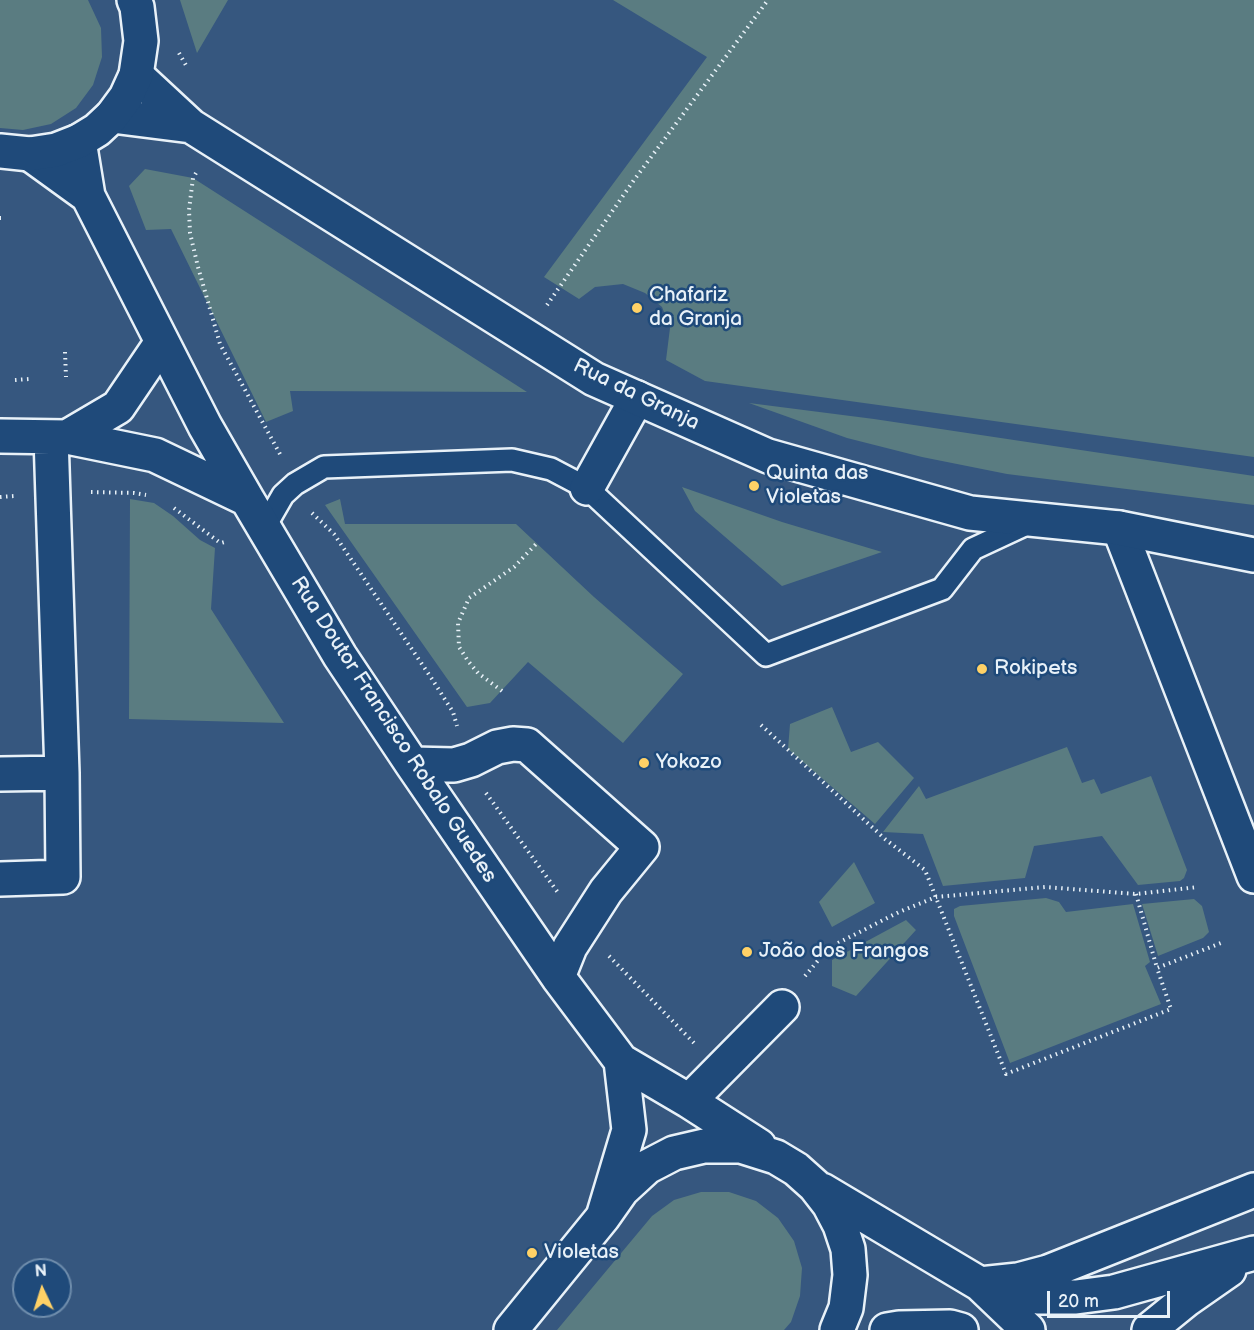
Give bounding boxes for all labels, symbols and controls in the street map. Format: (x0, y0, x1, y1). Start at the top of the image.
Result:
place label: Chafariz da Granja (649, 283, 742, 333)
marker: Chafariz da Granja (630, 301, 644, 315)
street label: Rua da Granja (569, 354, 703, 436)
place label: Quinta das Violetas (766, 461, 868, 511)
marker: Quinta das Violetas (747, 479, 761, 493)
street label: Rua Doutor Francisco Robalo Guedes (284, 572, 502, 888)
place label: Rokipets (994, 656, 1077, 682)
marker: Rokipets (975, 662, 989, 676)
place label: Yokozo (656, 750, 722, 776)
marker: Yokozo (637, 756, 651, 770)
place label: João dos Frangos (759, 939, 929, 965)
marker: João dos Frangos (740, 945, 754, 959)
place label: Violetas (544, 1240, 619, 1266)
marker: Violetas (525, 1246, 539, 1260)
north arrow (12, 1258, 72, 1318)
text: N (34, 1262, 48, 1281)
scale bar (1050, 1279, 1173, 1317)
text: 20 m (1058, 1291, 1099, 1312)

